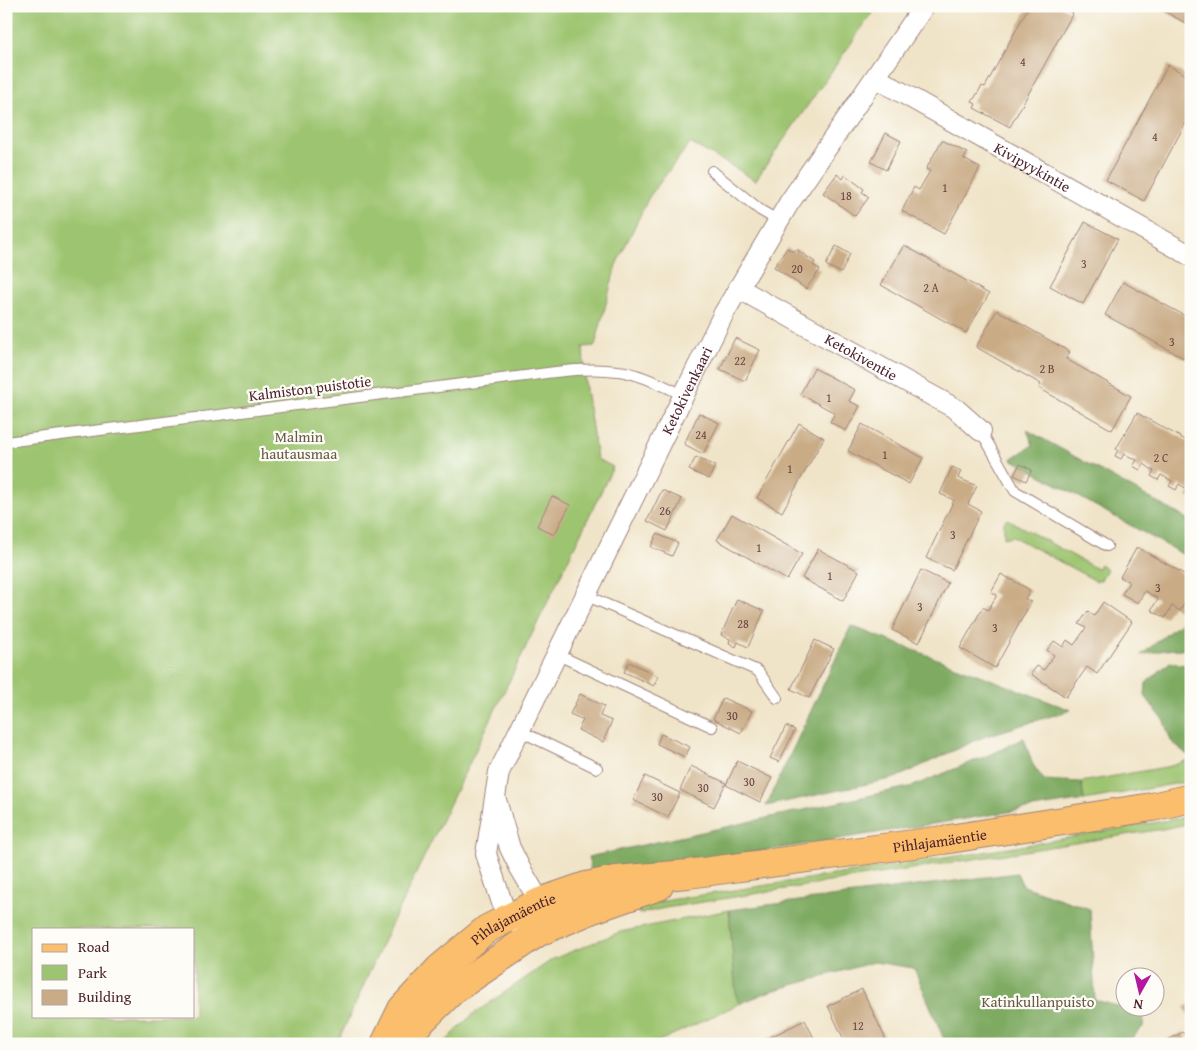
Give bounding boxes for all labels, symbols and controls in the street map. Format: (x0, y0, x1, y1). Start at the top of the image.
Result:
house number: 4 (1020, 53, 1026, 70)
house number: 4 (1152, 128, 1158, 145)
street label: Kivipyykintie (991, 137, 1075, 197)
house number: 1 (942, 179, 948, 196)
house number: 18 (840, 187, 852, 204)
house number: 3 (1081, 255, 1087, 272)
house number: 20 (791, 260, 803, 277)
house number: 2 A (923, 279, 940, 296)
street label: Ketokiventie (821, 328, 901, 385)
house number: 3 (1169, 333, 1175, 350)
street label: Ketokivenkaari (656, 343, 717, 438)
house number: 22 (734, 352, 746, 369)
house number: 2 B (1039, 360, 1055, 377)
street label: Kalmiston puistotie (248, 370, 372, 406)
house number: 1 (826, 389, 832, 406)
park label: Malmin hautausmaa (261, 426, 337, 464)
house number: 24 (695, 426, 707, 443)
house number: 1 (882, 446, 888, 463)
house number: 2 C (1154, 449, 1169, 466)
house number: 1 (787, 460, 793, 477)
house number: 26 (659, 502, 671, 519)
house number: 3 (950, 526, 956, 543)
house number: 1 (756, 539, 762, 556)
house number: 1 (827, 567, 833, 584)
house number: 3 (1155, 579, 1161, 596)
house number: 3 (917, 598, 923, 615)
house number: 28 (737, 615, 749, 632)
house number: 3 (992, 619, 998, 636)
house number: 30 (726, 707, 738, 724)
house number: 30 (743, 773, 755, 790)
house number: 30 (697, 779, 709, 796)
house number: 30 (651, 788, 663, 805)
street label: Pihlajamäentie (892, 823, 988, 857)
street label: Pihlajamäentie (466, 887, 558, 949)
legend (32, 928, 195, 1018)
text: Road (78, 936, 109, 957)
text: Park (78, 962, 107, 983)
north arrow (1114, 968, 1164, 1018)
text: Building (78, 986, 132, 1007)
park label: Katinkullanpuisto (982, 991, 1095, 1012)
text: N (1132, 994, 1144, 1015)
house number: 12 (852, 1017, 864, 1034)

